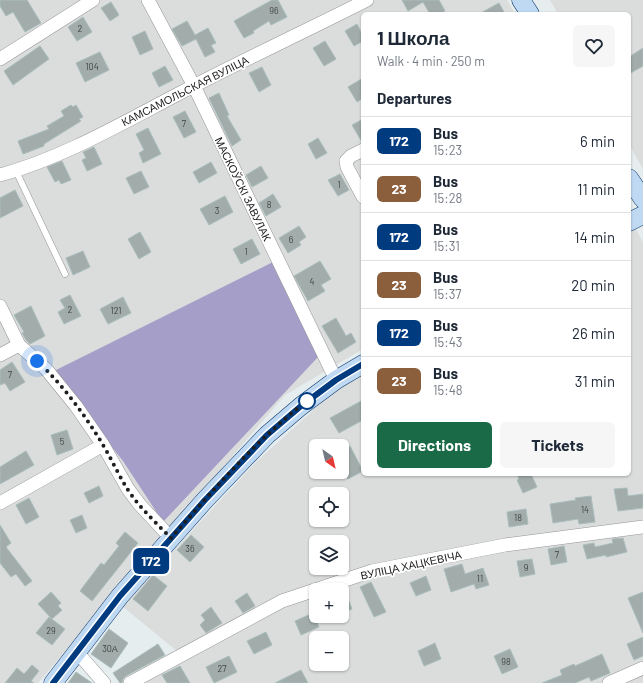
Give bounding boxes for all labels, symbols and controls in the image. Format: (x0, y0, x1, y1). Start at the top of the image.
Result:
house number: 96 (269, 5, 279, 16)
house number: 2 (78, 23, 83, 34)
button: heart (573, 25, 615, 67)
text: 1 Школа (377, 26, 450, 49)
street label: КАМСАМОЛЬСКАЯ ВУЛІЦА (119, 52, 251, 128)
text: Walk · 4 min · 250 m (377, 53, 485, 69)
house number: 104 (85, 61, 99, 72)
text: Departures (377, 89, 452, 107)
house number: 7 (182, 118, 187, 129)
text: Bus (433, 124, 458, 142)
text: 172 (389, 132, 409, 149)
text: 6 min (580, 132, 615, 150)
street label: МАСКОЎСКІ ЗАВУЛАК (213, 135, 275, 243)
text: 15:23 (433, 142, 462, 158)
text: Bus (433, 172, 458, 190)
house number: 1 (337, 179, 341, 190)
text: 23 (391, 180, 407, 197)
text: 11 min (577, 180, 615, 198)
text: 15:28 (433, 190, 462, 206)
house number: 8 (267, 199, 272, 210)
house number: 3 (215, 205, 220, 216)
text: Bus (433, 220, 458, 238)
text: 172 (389, 228, 409, 245)
text: 14 min (574, 228, 615, 246)
house number: 6 (289, 234, 294, 245)
text: 15:31 (433, 238, 460, 254)
house number: 1 (244, 246, 248, 257)
text: Bus (433, 268, 458, 286)
house number: 4 (310, 276, 315, 287)
text: 23 (391, 276, 407, 293)
text: 20 min (571, 276, 615, 294)
text: 15:37 (433, 286, 461, 302)
house number: 2 (68, 304, 73, 315)
house number: 121 (111, 305, 122, 316)
text: Bus (433, 316, 458, 334)
text: 172 (389, 324, 409, 341)
text: 26 min (572, 324, 615, 342)
text: 15:43 (433, 334, 463, 350)
your location (27, 351, 47, 371)
text: Bus (433, 364, 458, 382)
house number: 7 (8, 369, 13, 380)
text: 23 (391, 372, 407, 389)
text: 31 min (575, 372, 615, 390)
text: 15:48 (433, 382, 463, 398)
unlabelled marker (298, 392, 316, 410)
button: Directions (377, 422, 492, 468)
button: Tickets (500, 422, 615, 468)
house number: 5 (60, 436, 65, 447)
north arrow (309, 439, 349, 479)
map controls (309, 439, 349, 671)
button: locate (309, 487, 349, 527)
house number: 14 (581, 504, 589, 515)
house number: 18 (514, 512, 522, 523)
button: layers (309, 535, 349, 575)
house number: 36 (185, 543, 195, 554)
street label: ВУЛІЦА ХАЦКЕВІЧА (359, 547, 463, 582)
line badge: 172 (128, 548, 174, 574)
house number: 7 (555, 549, 560, 560)
text: 172 (141, 552, 161, 569)
house number: 9 (524, 562, 529, 573)
house number: 11 (477, 573, 483, 584)
button: + (309, 583, 349, 623)
house number: 29 (46, 625, 56, 636)
button: − (309, 631, 349, 671)
house number: 30А (102, 643, 118, 654)
house number: 98 (501, 656, 511, 667)
house number: 27 (217, 663, 227, 674)

